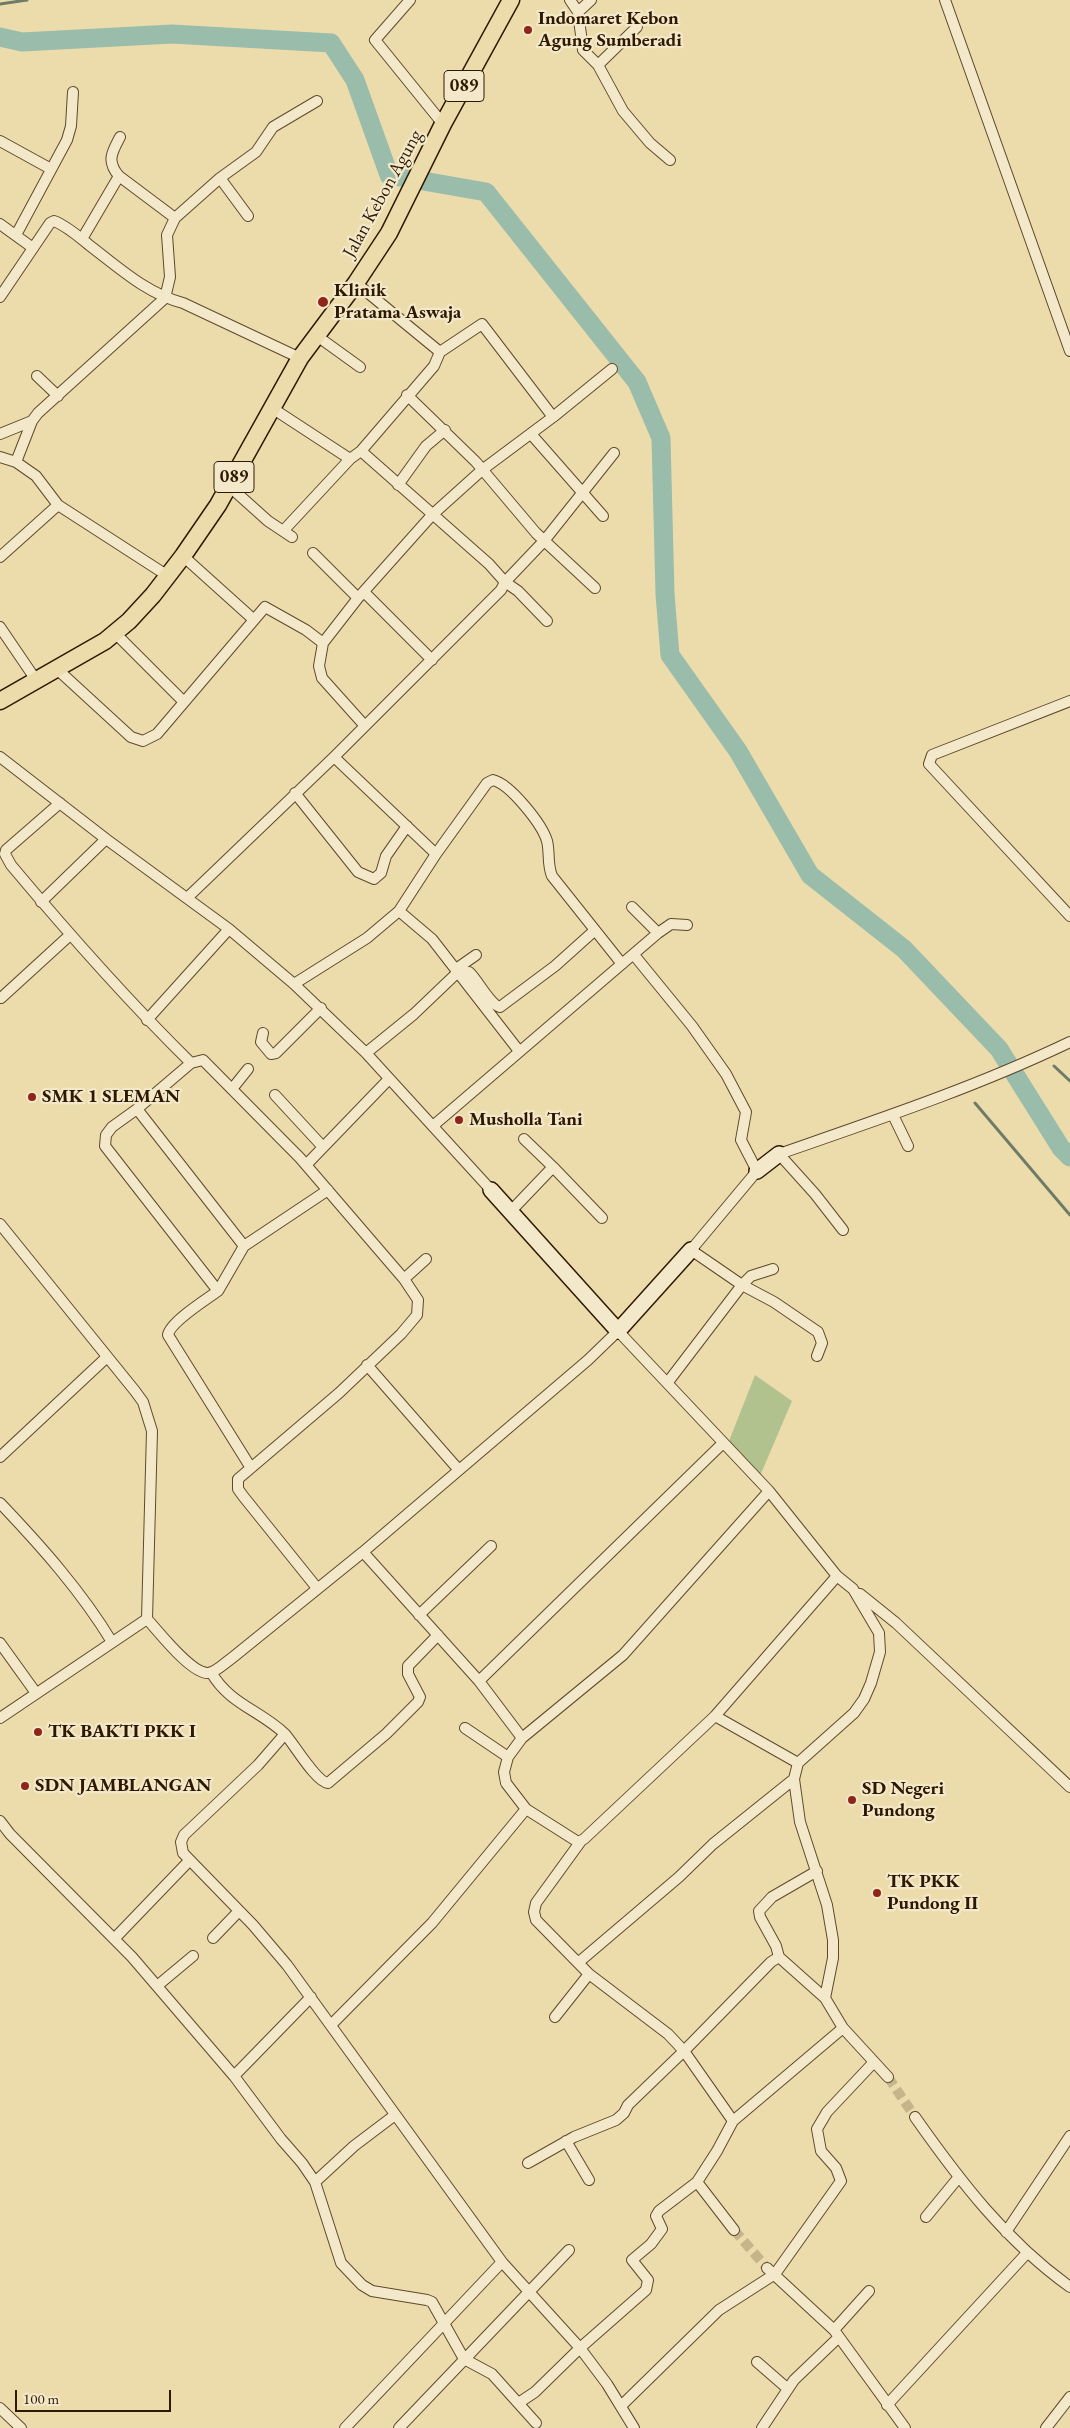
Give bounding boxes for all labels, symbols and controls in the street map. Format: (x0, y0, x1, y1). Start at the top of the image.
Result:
place label: Indomaret Kebon Agung Sumberadi (538, 8, 682, 52)
marker: Indomaret Kebon Agung Sumberadi (522, 24, 534, 36)
road number: 089 (444, 70, 484, 102)
street label: Jalan Kebon Agung (338, 126, 428, 262)
place label: Klinik Pratama Aswaja (334, 280, 461, 324)
marker: Klinik Pratama Aswaja (316, 295, 330, 309)
road number: 089 (214, 462, 254, 492)
place label: SMK 1 SLEMAN (42, 1086, 180, 1108)
marker: SMK 1 SLEMAN (26, 1091, 38, 1103)
place label: Musholla Tani (469, 1109, 583, 1131)
marker: Musholla Tani (453, 1114, 465, 1126)
place label: TK BAKTI PKK I (48, 1721, 196, 1743)
marker: TK BAKTI PKK I (32, 1726, 44, 1738)
place label: SDN JAMBLANGAN (35, 1775, 211, 1797)
place label: SD Negeri Pundong (862, 1778, 944, 1822)
marker: SDN JAMBLANGAN (19, 1780, 31, 1792)
marker: SD Negeri Pundong (846, 1794, 858, 1806)
place label: TK PKK Pundong II (887, 1871, 978, 1915)
marker: TK PKK Pundong II (871, 1887, 883, 1899)
scale bar (18, 2380, 174, 2412)
text: 100 m (23, 2389, 59, 2408)

